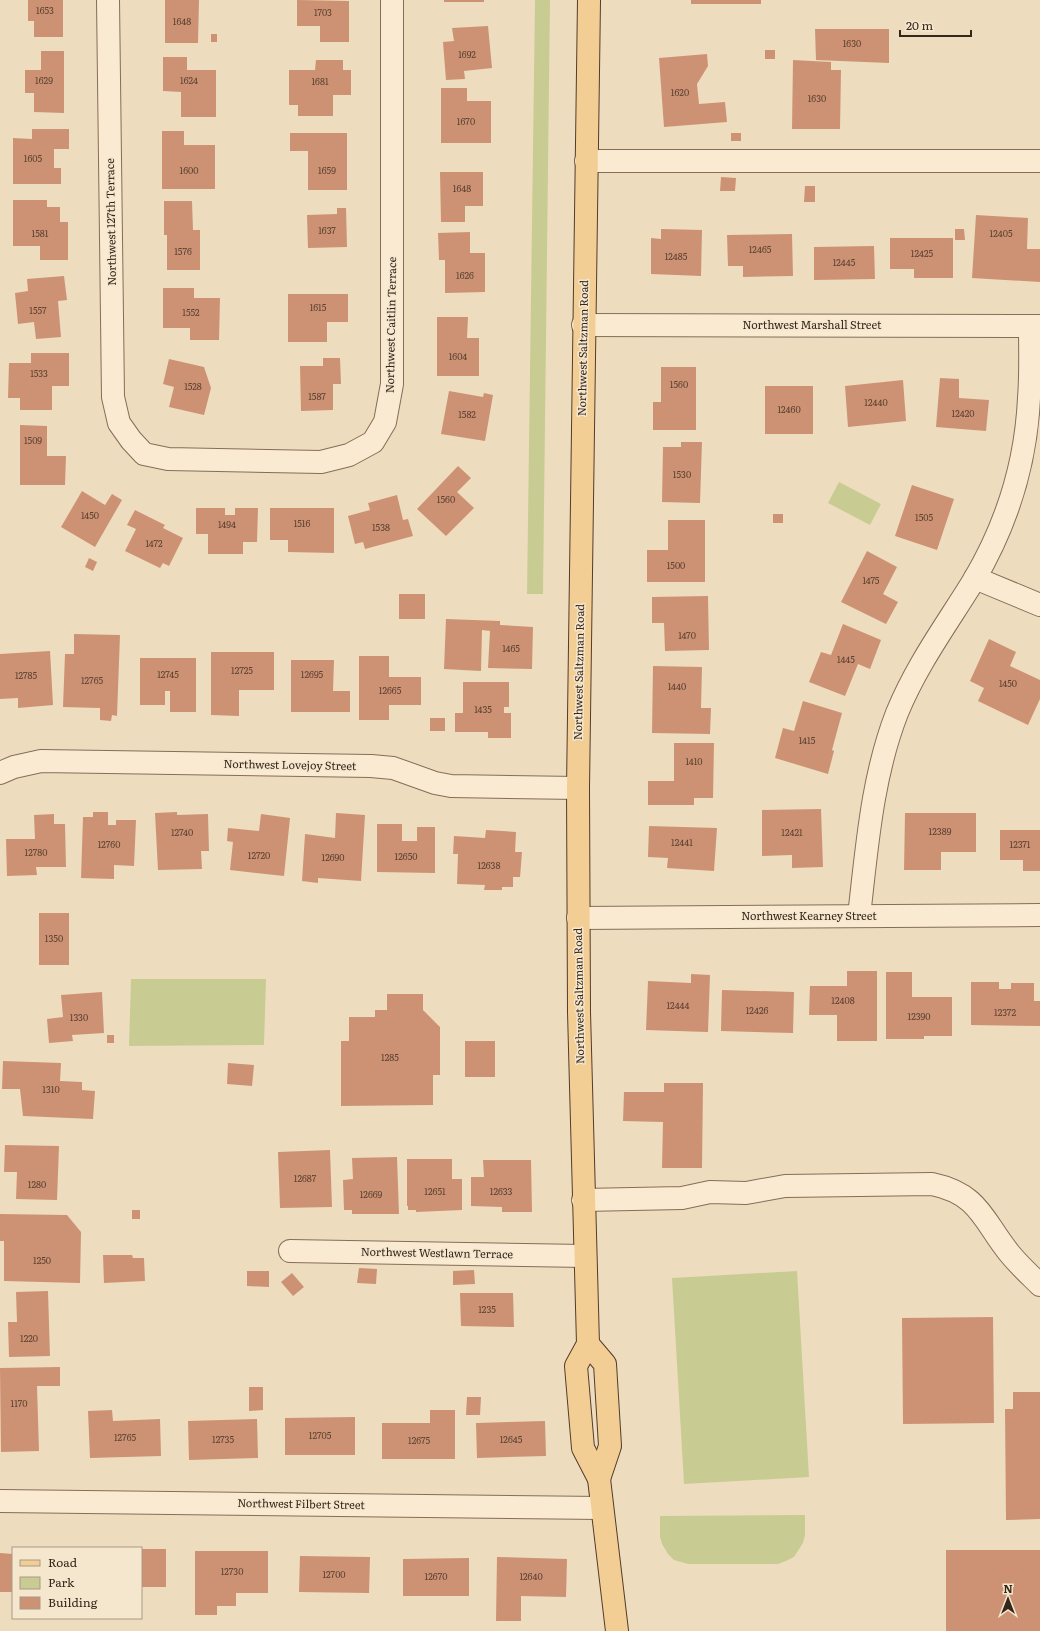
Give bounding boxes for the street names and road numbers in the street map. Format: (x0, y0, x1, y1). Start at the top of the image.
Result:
street label: Northwest 127th Terrace (101, 158, 119, 286)
street label: Northwest Caitlin Terrace (381, 256, 399, 393)
street label: Northwest Saltzman Road (573, 279, 591, 416)
street label: Northwest Marshall Street (743, 316, 882, 332)
street label: Northwest Saltzman Road (569, 603, 587, 740)
street label: Northwest Lovejoy Street (224, 755, 357, 773)
street label: Northwest Kearney Street (741, 907, 877, 923)
street label: Northwest Saltzman Road (569, 928, 587, 1064)
street label: Northwest Westlawn Terrace (361, 1243, 514, 1261)
street label: Northwest Filbert Street (237, 1494, 365, 1512)

